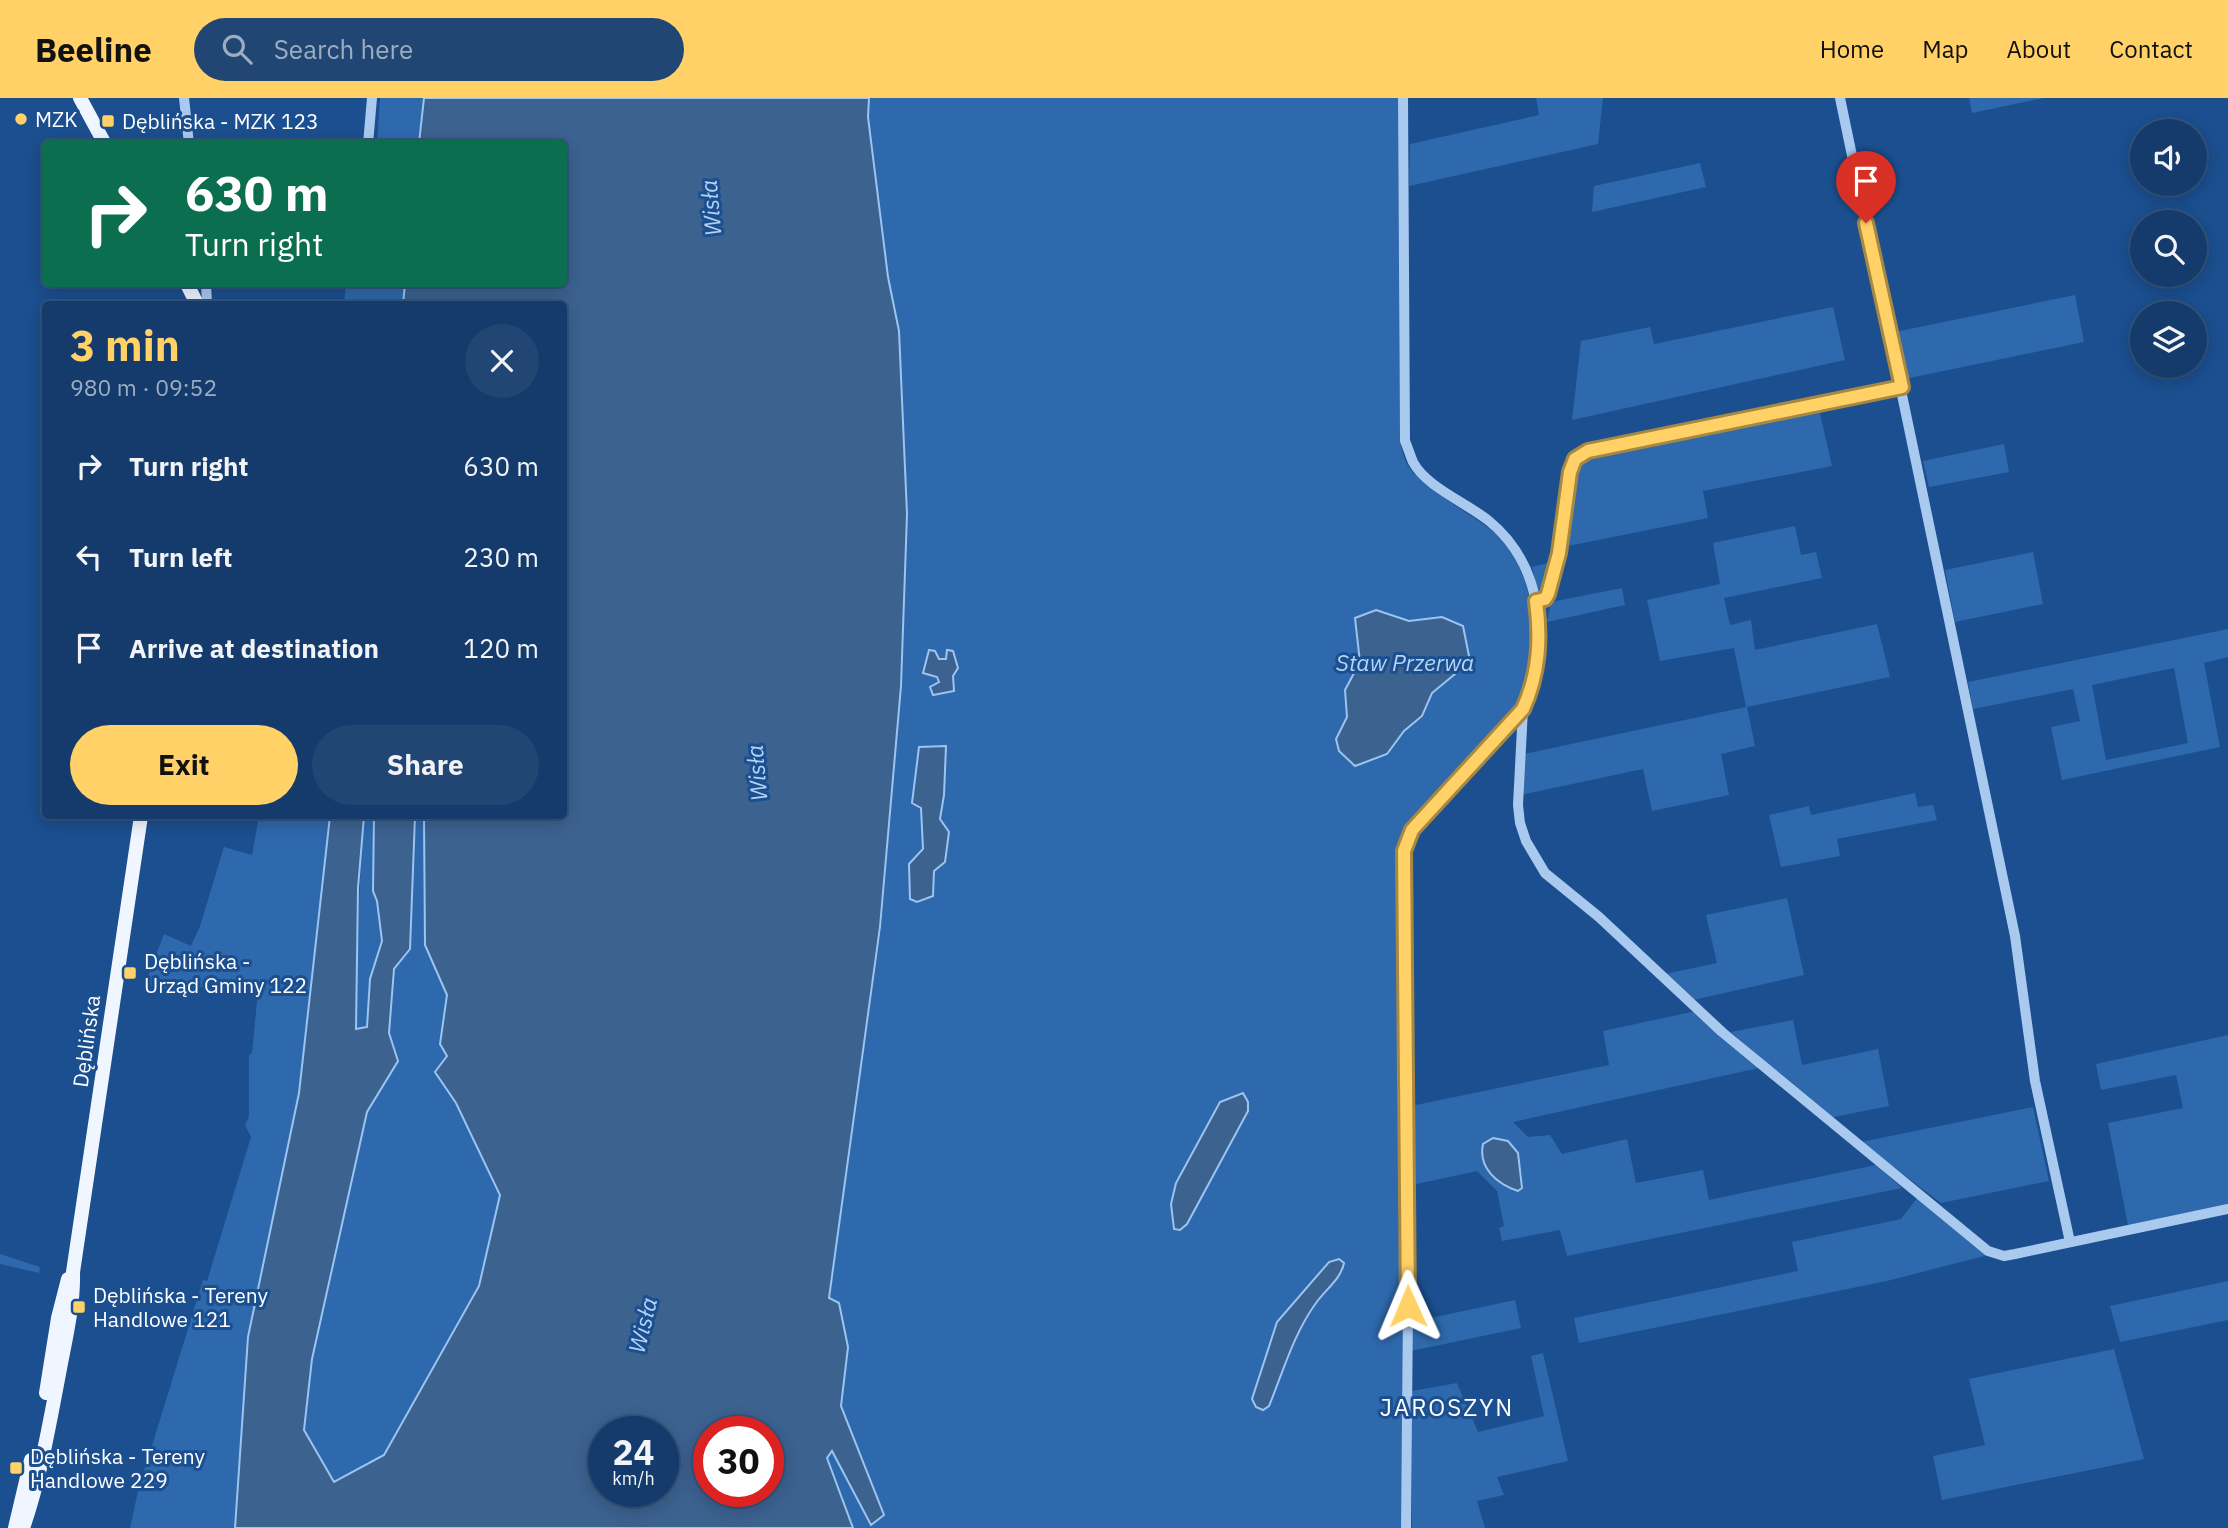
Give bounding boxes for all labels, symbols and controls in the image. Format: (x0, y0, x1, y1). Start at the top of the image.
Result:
search box (194, 18, 684, 81)
text: Beeline (35, 28, 152, 71)
icon: search (218, 30, 256, 68)
text: Search here (274, 32, 413, 66)
text: Home (1820, 33, 1884, 65)
text: Map (1922, 33, 1968, 65)
text: About (2006, 33, 2071, 65)
text: Contact (2109, 33, 2193, 65)
place label: MZK (35, 105, 78, 133)
place label: Dęblińska - MZK 123 (122, 107, 319, 135)
marker: MZK (13, 111, 29, 127)
marker: Dęblińska - MZK 123 (100, 113, 116, 129)
map controls (2130, 119, 2207, 378)
button: sound (2130, 119, 2207, 196)
pin (1836, 151, 1896, 223)
text: 630 m (185, 161, 329, 224)
icon: arrive (1847, 162, 1885, 200)
icon: right (70, 168, 161, 259)
water label: Wisła (693, 179, 727, 237)
button: search (2130, 210, 2207, 287)
text: Turn right (185, 223, 323, 265)
button: layers (2130, 301, 2207, 378)
text: 3 min (70, 318, 180, 373)
button: close (465, 324, 539, 398)
text: 980 m · 09:52 (70, 372, 217, 402)
icon: right (70, 447, 108, 485)
text: Turn right (129, 449, 248, 483)
text: 630 m (463, 449, 539, 483)
icon: left (70, 538, 108, 576)
text: Turn left (129, 540, 232, 574)
text: 230 m (463, 540, 539, 574)
icon: arrive (70, 629, 108, 667)
text: Arrive at destination (129, 631, 379, 665)
text: 120 m (463, 631, 539, 665)
water label: Staw Przerwa (1336, 647, 1474, 677)
button: Exit (70, 725, 298, 805)
button: Share (312, 725, 539, 805)
water label: Wisła (739, 744, 773, 802)
place label: Dęblińska - Urząd Gminy 122 (144, 947, 307, 999)
marker: Dęblińska - Urząd Gminy 122 (122, 965, 138, 981)
street label: Dęblińska (66, 993, 106, 1089)
position arrow (1371, 1269, 1445, 1343)
place label: Dęblińska - Tereny Handlowe 121 (93, 1281, 268, 1333)
water label: Wisła (621, 1294, 663, 1356)
marker: Dęblińska - Tereny Handlowe 121 (71, 1299, 87, 1315)
district label: JAROSZYN (1380, 1391, 1514, 1423)
speed limit sign: 30 (693, 1416, 784, 1507)
text: 24 (612, 1429, 655, 1475)
place label: Dęblińska - Tereny Handlowe 229 (30, 1442, 205, 1494)
marker: Dęblińska - Tereny Handlowe 229 (8, 1460, 24, 1476)
text: km/h (612, 1467, 655, 1490)

